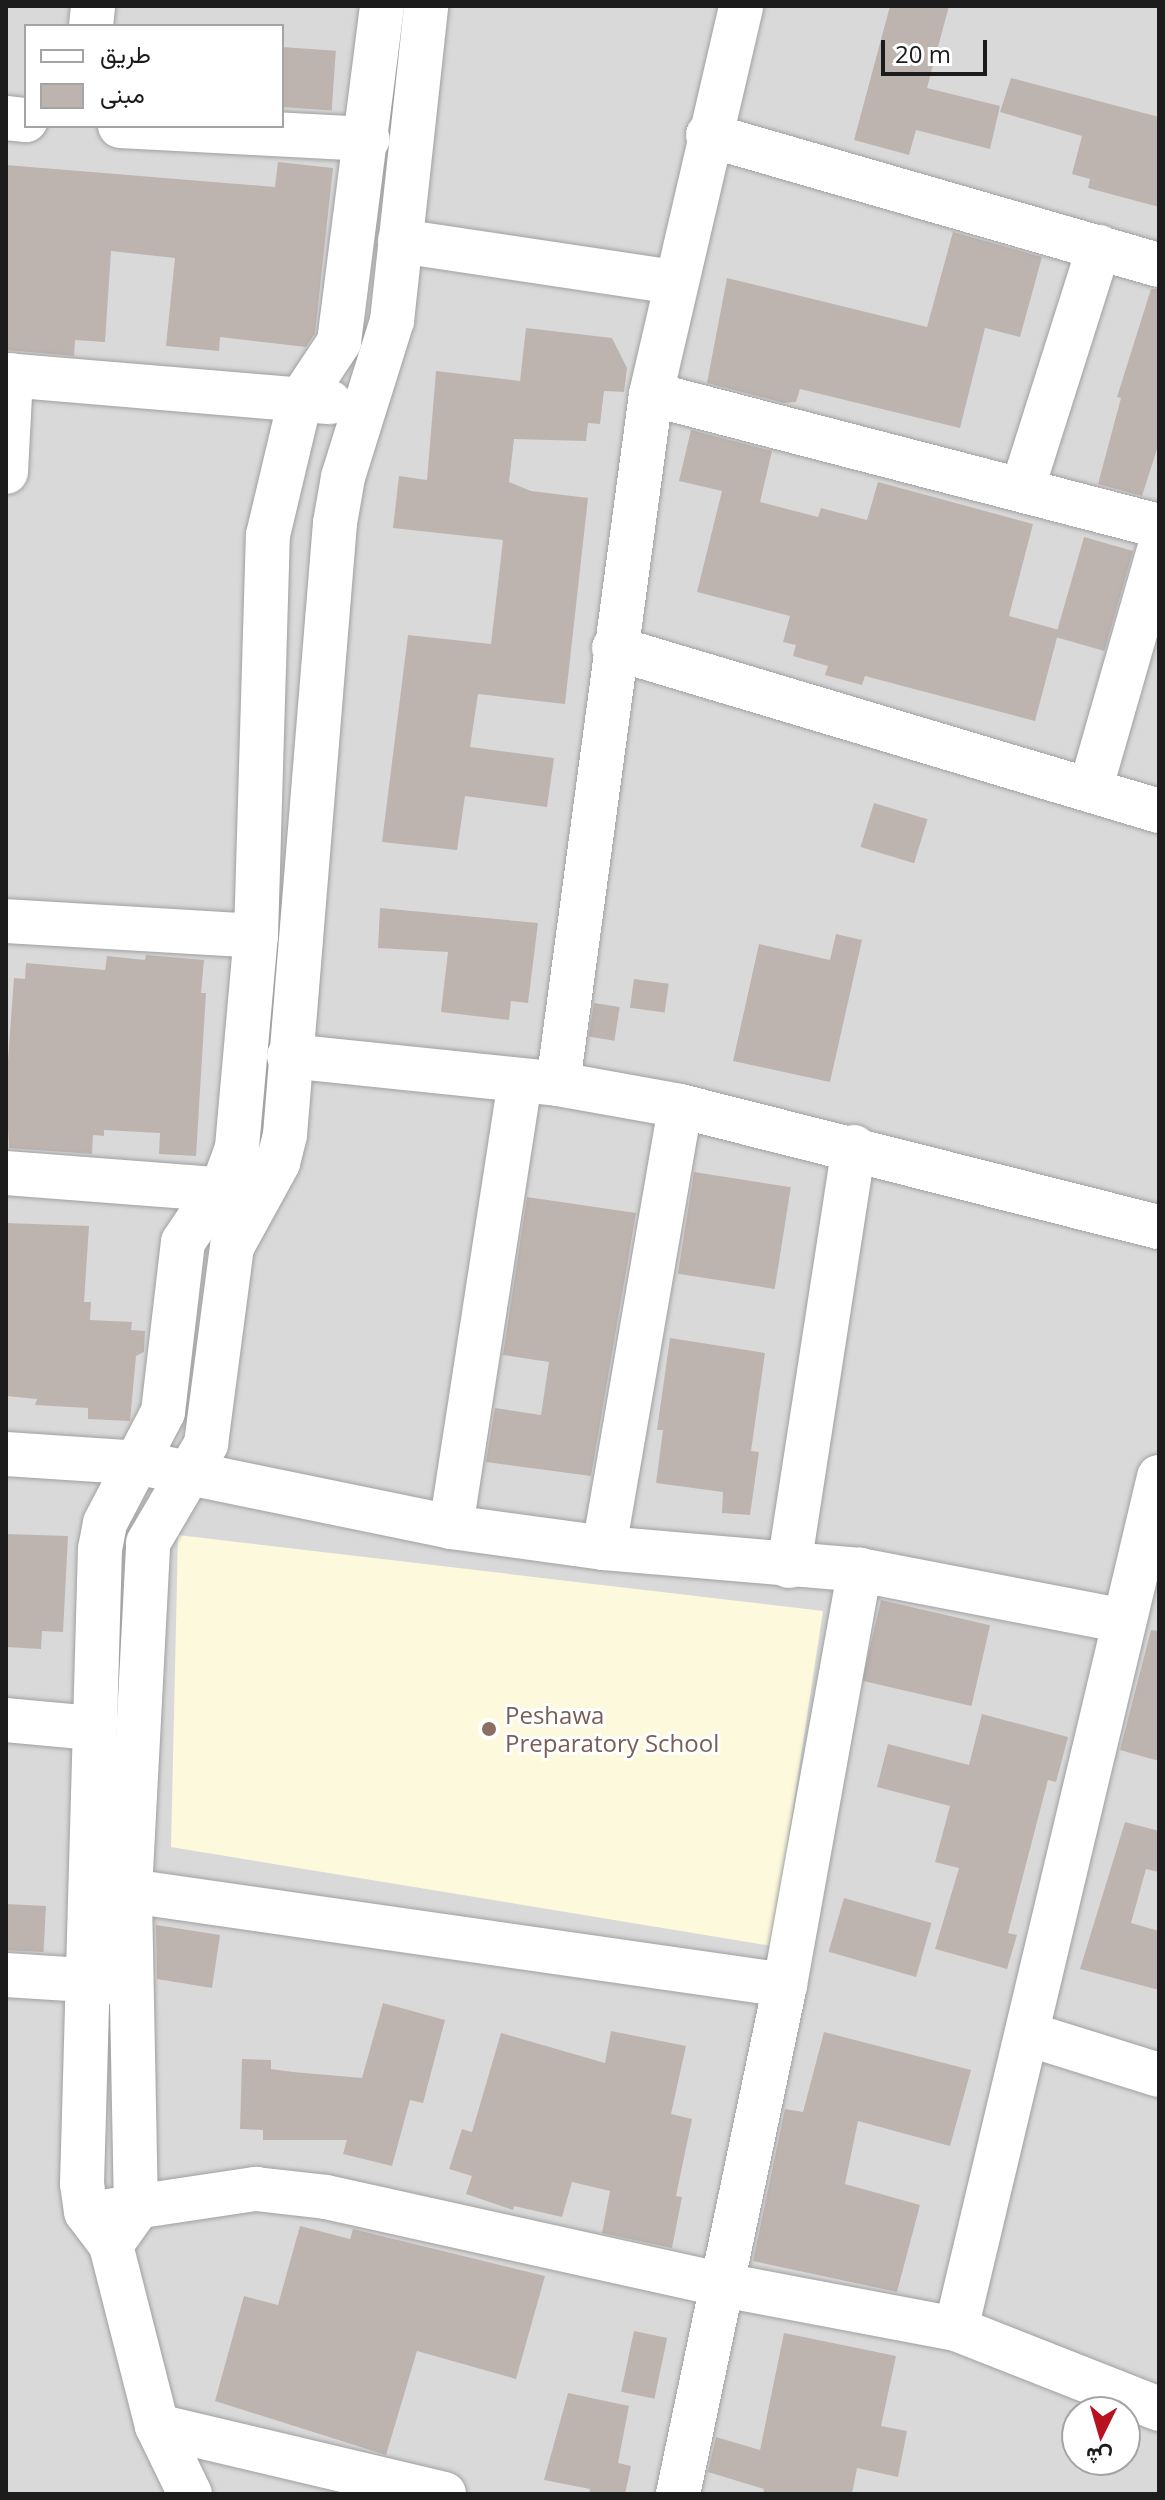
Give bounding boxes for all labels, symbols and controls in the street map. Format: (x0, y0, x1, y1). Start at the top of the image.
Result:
legend (24, 24, 284, 128)
scale bar (885, 24, 991, 74)
text: طريق (100, 37, 151, 70)
text: 20 m (895, 37, 951, 70)
text: مبنى (100, 77, 145, 110)
place label: Peshawa Preparatory School (505, 1701, 719, 1757)
marker: Peshawa Preparatory School (480, 1720, 498, 1738)
north arrow (1061, 2396, 1141, 2476)
text: ش (1085, 2442, 1114, 2474)

